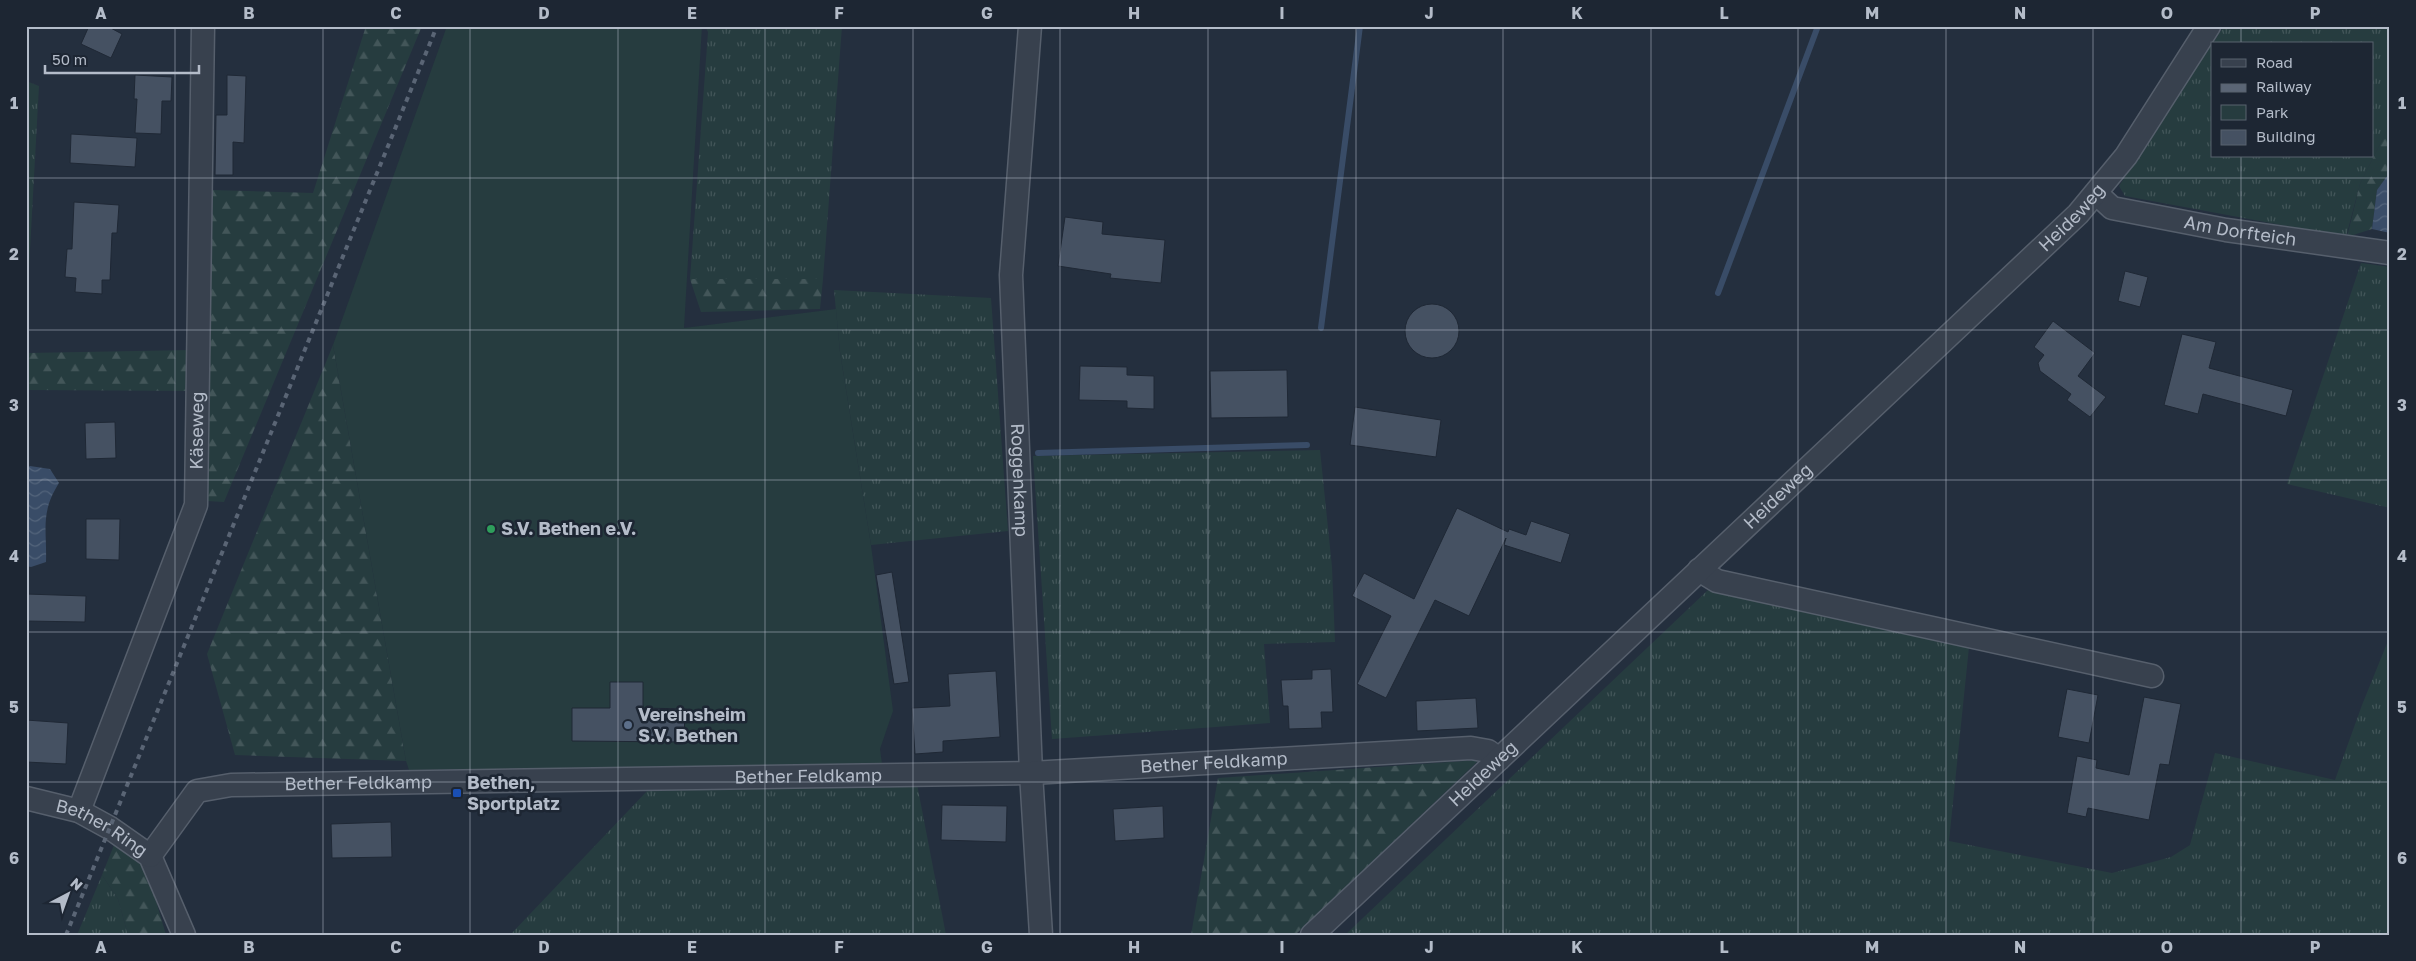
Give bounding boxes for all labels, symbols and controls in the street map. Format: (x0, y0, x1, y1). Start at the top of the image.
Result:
text: A (95, 3, 107, 23)
text: B (243, 3, 255, 23)
text: C (390, 3, 402, 23)
text: D (538, 3, 550, 23)
text: E (687, 3, 697, 23)
text: F (834, 3, 844, 23)
text: G (981, 3, 993, 23)
text: H (1128, 3, 1140, 23)
text: I (1279, 3, 1285, 23)
text: J (1424, 3, 1434, 23)
text: K (1571, 3, 1583, 23)
text: L (1719, 3, 1729, 23)
text: M (1865, 3, 1879, 23)
text: N (2014, 3, 2026, 23)
text: O (2161, 3, 2173, 23)
text: P (2310, 3, 2321, 23)
scale bar (45, 42, 199, 74)
legend (2211, 42, 2374, 158)
text: 50 m (52, 50, 87, 68)
text: Road (2256, 53, 2293, 71)
text: Railway (2256, 77, 2312, 95)
text: 1 (10, 93, 18, 113)
text: 1 (2398, 93, 2406, 113)
text: Park (2256, 103, 2289, 121)
text: Building (2256, 127, 2316, 145)
street label: Heideweg (2033, 178, 2109, 256)
street label: Am Dorfteich (2183, 210, 2298, 250)
text: 2 (9, 244, 19, 264)
text: 2 (2397, 244, 2407, 264)
street label: Käseweg (185, 391, 208, 470)
text: 3 (9, 395, 19, 415)
text: 3 (2397, 395, 2407, 415)
street label: Roggenkamp (1007, 423, 1034, 537)
street label: Heideweg (1738, 458, 1816, 533)
place label: S.V. Bethen e.V. (501, 517, 637, 539)
marker: S.V. Bethen e.V. (485, 523, 497, 535)
text: 4 (9, 546, 19, 566)
text: 4 (2397, 546, 2407, 566)
text: 5 (9, 697, 19, 717)
text: 5 (2397, 697, 2407, 717)
place label: Vereinsheim S.V. Bethen (638, 703, 746, 746)
marker: Vereinsheim S.V. Bethen (622, 719, 634, 731)
street label: Heideweg (1443, 736, 1521, 811)
street label: Bether Feldkamp (1140, 746, 1288, 777)
street label: Bether Feldkamp (734, 763, 882, 787)
street label: Bether Feldkamp (284, 770, 432, 794)
place label: Bethen, Sportplatz (467, 771, 560, 814)
marker: Bethen, Sportplatz (451, 787, 463, 799)
street label: Bether Ring (54, 794, 152, 861)
text: 6 (9, 848, 19, 868)
text: 6 (2397, 848, 2407, 868)
north arrow (42, 868, 92, 918)
text: N (67, 874, 86, 894)
text: A (95, 937, 107, 957)
text: B (243, 937, 255, 957)
text: C (390, 937, 402, 957)
text: D (538, 937, 550, 957)
text: E (687, 937, 697, 957)
text: F (834, 937, 844, 957)
text: G (981, 937, 993, 957)
text: H (1128, 937, 1140, 957)
text: I (1279, 937, 1285, 957)
text: J (1424, 937, 1434, 957)
text: K (1571, 937, 1583, 957)
text: L (1719, 937, 1729, 957)
text: M (1865, 937, 1879, 957)
text: N (2014, 937, 2026, 957)
text: O (2161, 937, 2173, 957)
text: P (2310, 937, 2321, 957)

